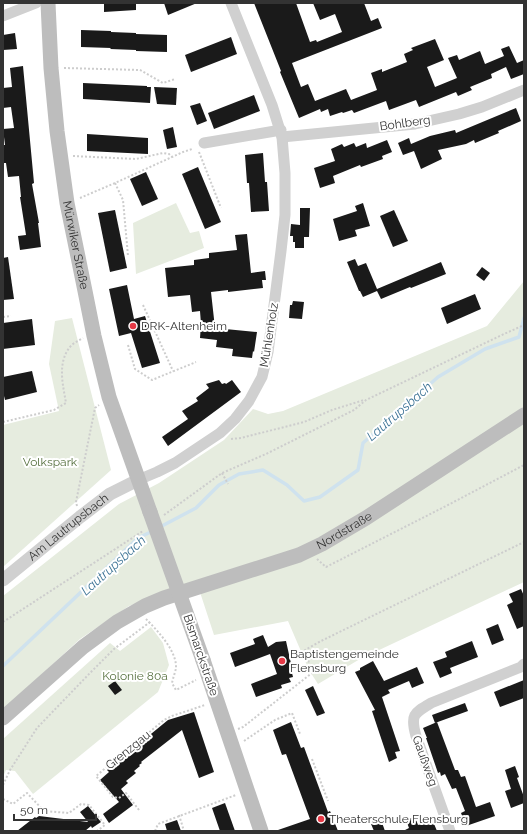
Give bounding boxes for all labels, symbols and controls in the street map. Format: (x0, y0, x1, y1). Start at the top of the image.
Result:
street label: Bohlberg (379, 112, 431, 134)
street label: Mürwiker Straße (60, 200, 91, 291)
street label: Mühlenholz (257, 302, 281, 368)
place label: DRK-Altenheim (141, 319, 227, 333)
marker: DRK-Altenheim (128, 321, 138, 331)
water label: Lautrupsbach (364, 379, 435, 444)
park label: Volkspark (23, 455, 78, 469)
street label: Am Lautrupsbach (25, 491, 111, 564)
street label: Nordstraße (314, 509, 375, 553)
water label: Lautrupsbach (78, 533, 149, 598)
street label: Bismarckstraße (181, 612, 221, 698)
place label: Baptistengemeinde Flensburg (290, 647, 399, 675)
marker: Baptistengemeinde Flensburg (277, 656, 287, 666)
park label: Kolonie 80a (102, 669, 168, 683)
street label: Grenzgau (103, 728, 153, 772)
street label: Gaußweg (409, 734, 441, 788)
scale bar (14, 796, 96, 822)
text: 50 m (20, 803, 48, 817)
place label: Theaterschule Flensburg (329, 812, 468, 826)
marker: Theaterschule Flensburg (316, 814, 326, 824)

